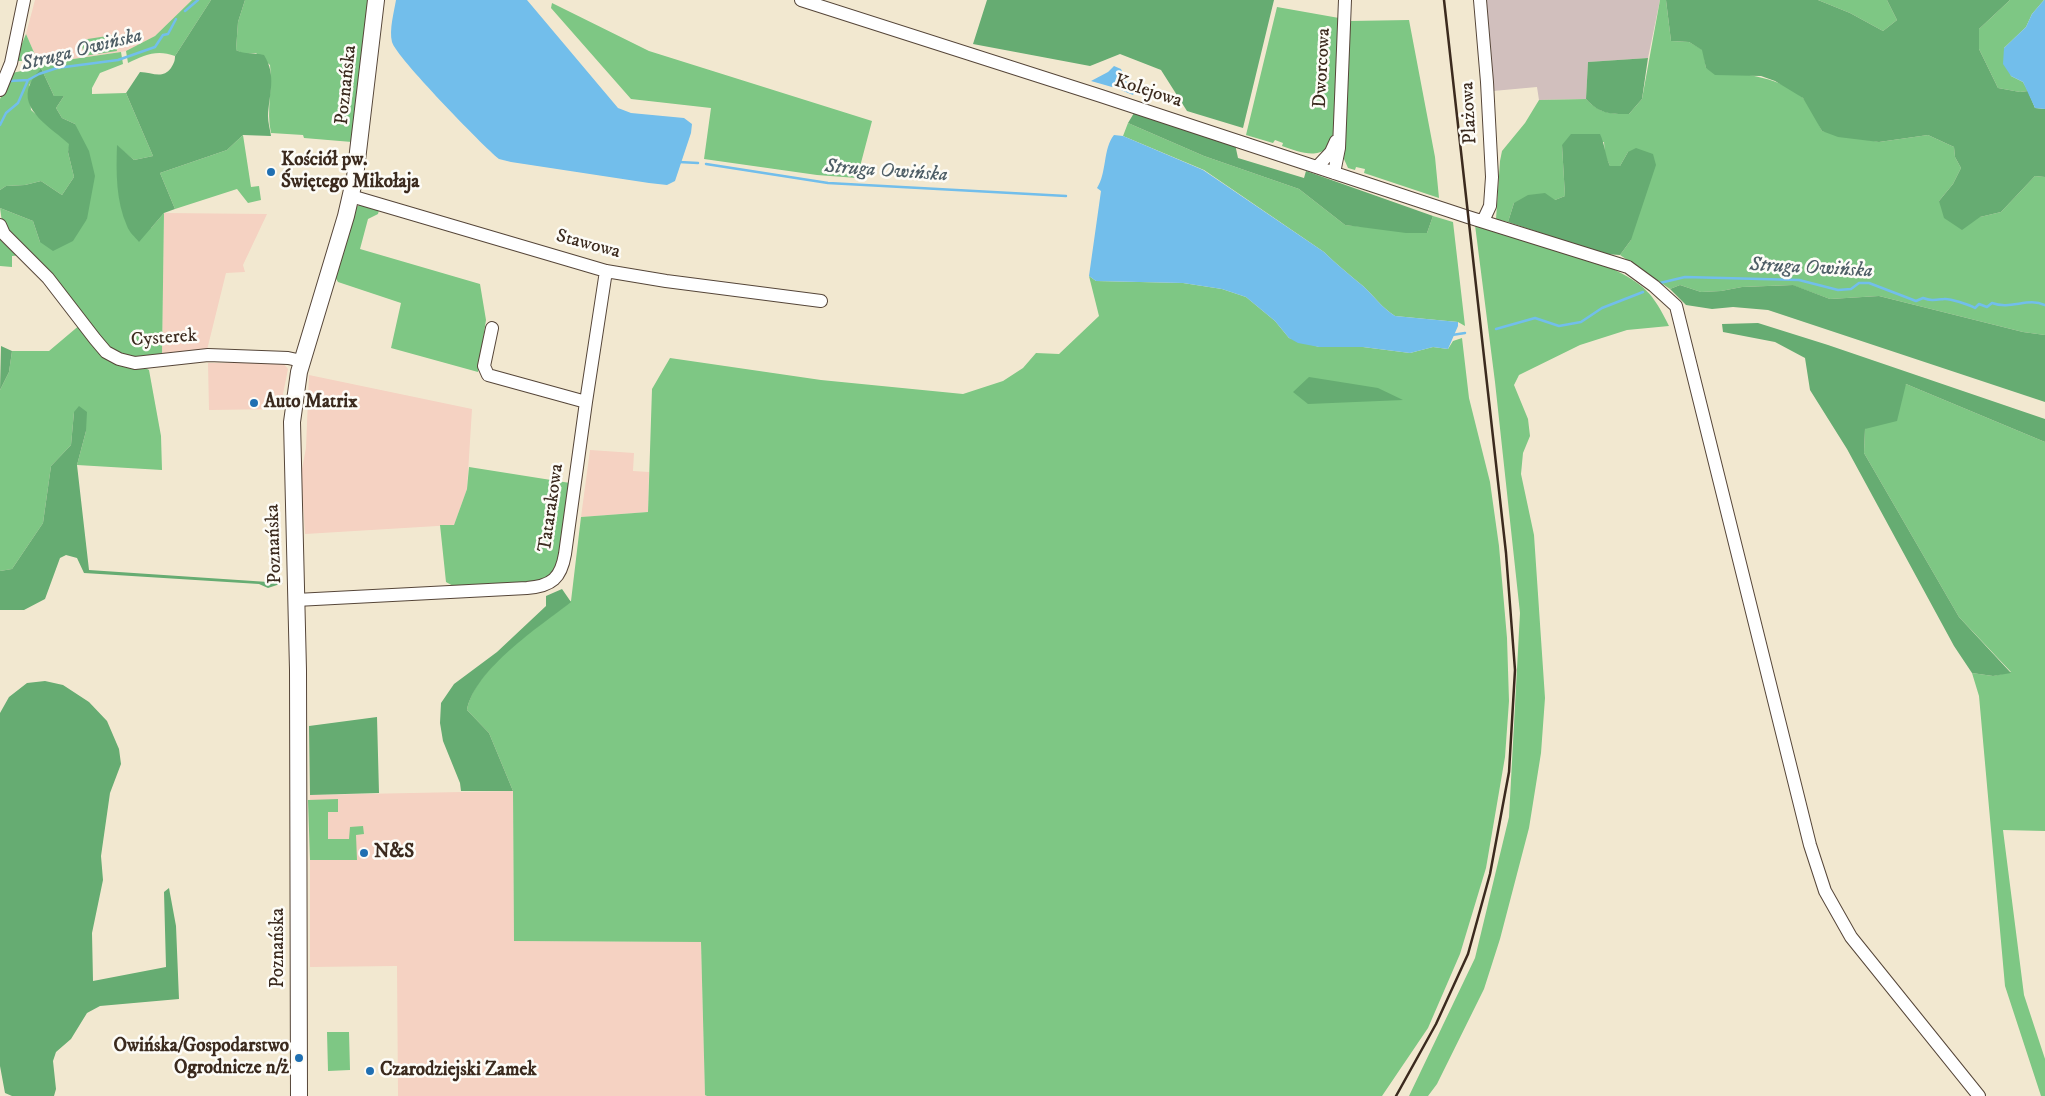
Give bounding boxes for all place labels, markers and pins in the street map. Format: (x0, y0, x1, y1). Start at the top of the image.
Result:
place label: Kościół pw. Świętego Mikołaja (281, 150, 419, 194)
marker: Kościół pw. Świętego Mikołaja (265, 166, 277, 178)
place label: Auto Matrix (264, 392, 357, 414)
marker: Auto Matrix (248, 397, 260, 409)
place label: N&S (374, 842, 414, 864)
marker: N&S (358, 847, 370, 859)
place label: Owińska/Gospodarstwo Ogrodnicze n/ż (114, 1036, 289, 1080)
marker: Owińska/Gospodarstwo Ogrodnicze n/ż (293, 1052, 305, 1064)
place label: Czarodziejski Zamek (380, 1060, 537, 1082)
marker: Czarodziejski Zamek (364, 1065, 376, 1077)

